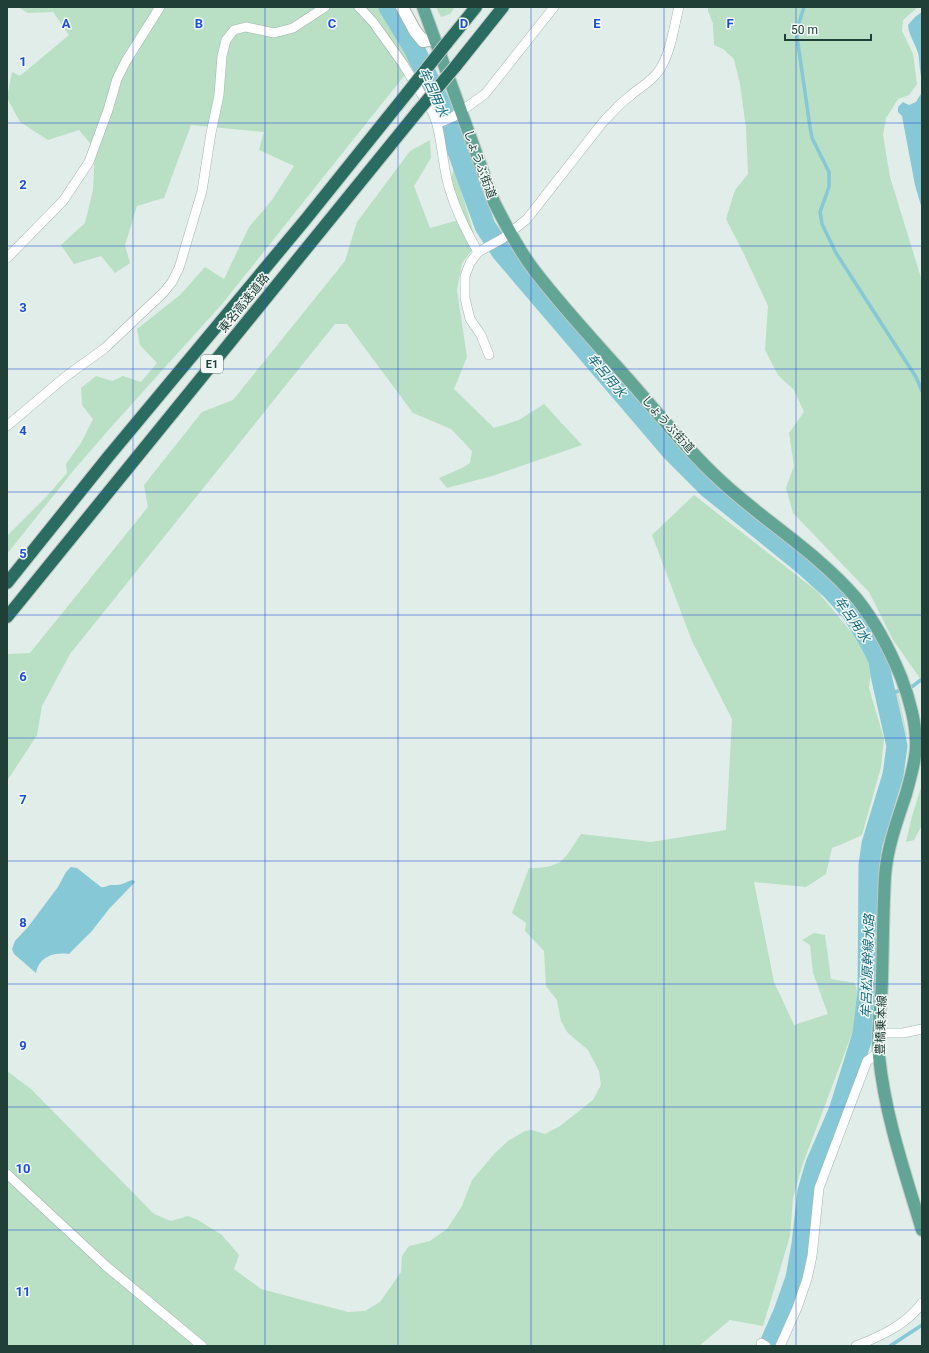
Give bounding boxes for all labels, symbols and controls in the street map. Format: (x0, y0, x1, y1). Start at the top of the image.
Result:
text: A (62, 16, 71, 31)
text: B (195, 16, 203, 31)
text: C (328, 16, 337, 31)
text: D (460, 16, 468, 31)
text: E (593, 16, 601, 31)
text: F (726, 16, 734, 31)
scale bar (785, 16, 871, 42)
text: 50 m (791, 23, 818, 37)
text: 1 (19, 54, 27, 69)
water label: 牟呂用水 (416, 65, 452, 121)
street label: しょうぶ街道 (461, 128, 499, 200)
text: 2 (19, 177, 27, 192)
street label: 東名高速道路 (216, 271, 272, 335)
text: 3 (19, 300, 27, 315)
water label: 牟呂用水 (584, 351, 630, 402)
road number: E1 (201, 355, 223, 373)
street label: しょうぶ街道 (639, 393, 697, 455)
text: 4 (19, 423, 27, 438)
text: 5 (19, 546, 27, 561)
water label: 牟呂用水 (832, 594, 875, 647)
text: 6 (19, 669, 27, 684)
text: 7 (19, 792, 27, 807)
water label: 牟呂松原幹線水路 (858, 913, 877, 1018)
text: 8 (19, 915, 27, 930)
street label: 豊橋乗本線 (873, 995, 889, 1055)
text: 9 (19, 1038, 27, 1053)
text: 10 (16, 1161, 30, 1176)
text: 11 (16, 1284, 30, 1299)

